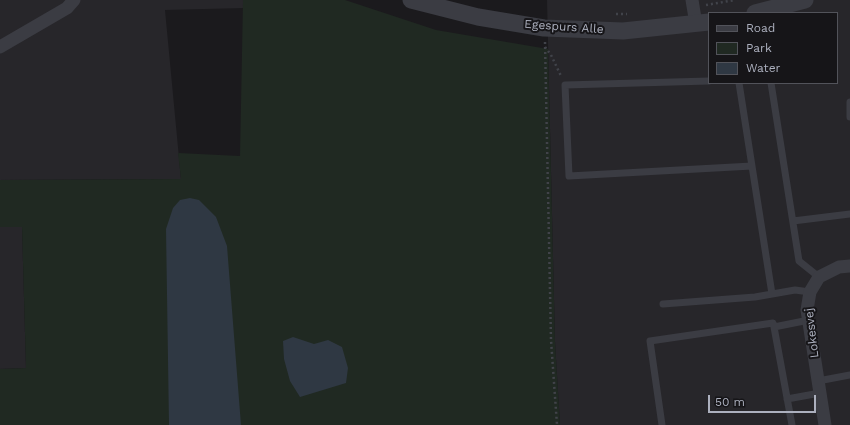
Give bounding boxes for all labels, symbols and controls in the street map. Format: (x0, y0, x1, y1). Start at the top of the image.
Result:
legend (708, 12, 838, 84)
street label: Egespurs Alle (524, 17, 604, 37)
text: Road (746, 21, 775, 35)
text: Park (746, 41, 772, 55)
text: Water (746, 61, 780, 75)
street label: Lokesvej (802, 307, 822, 359)
scale bar (710, 387, 818, 413)
text: 50 m (715, 395, 745, 409)

